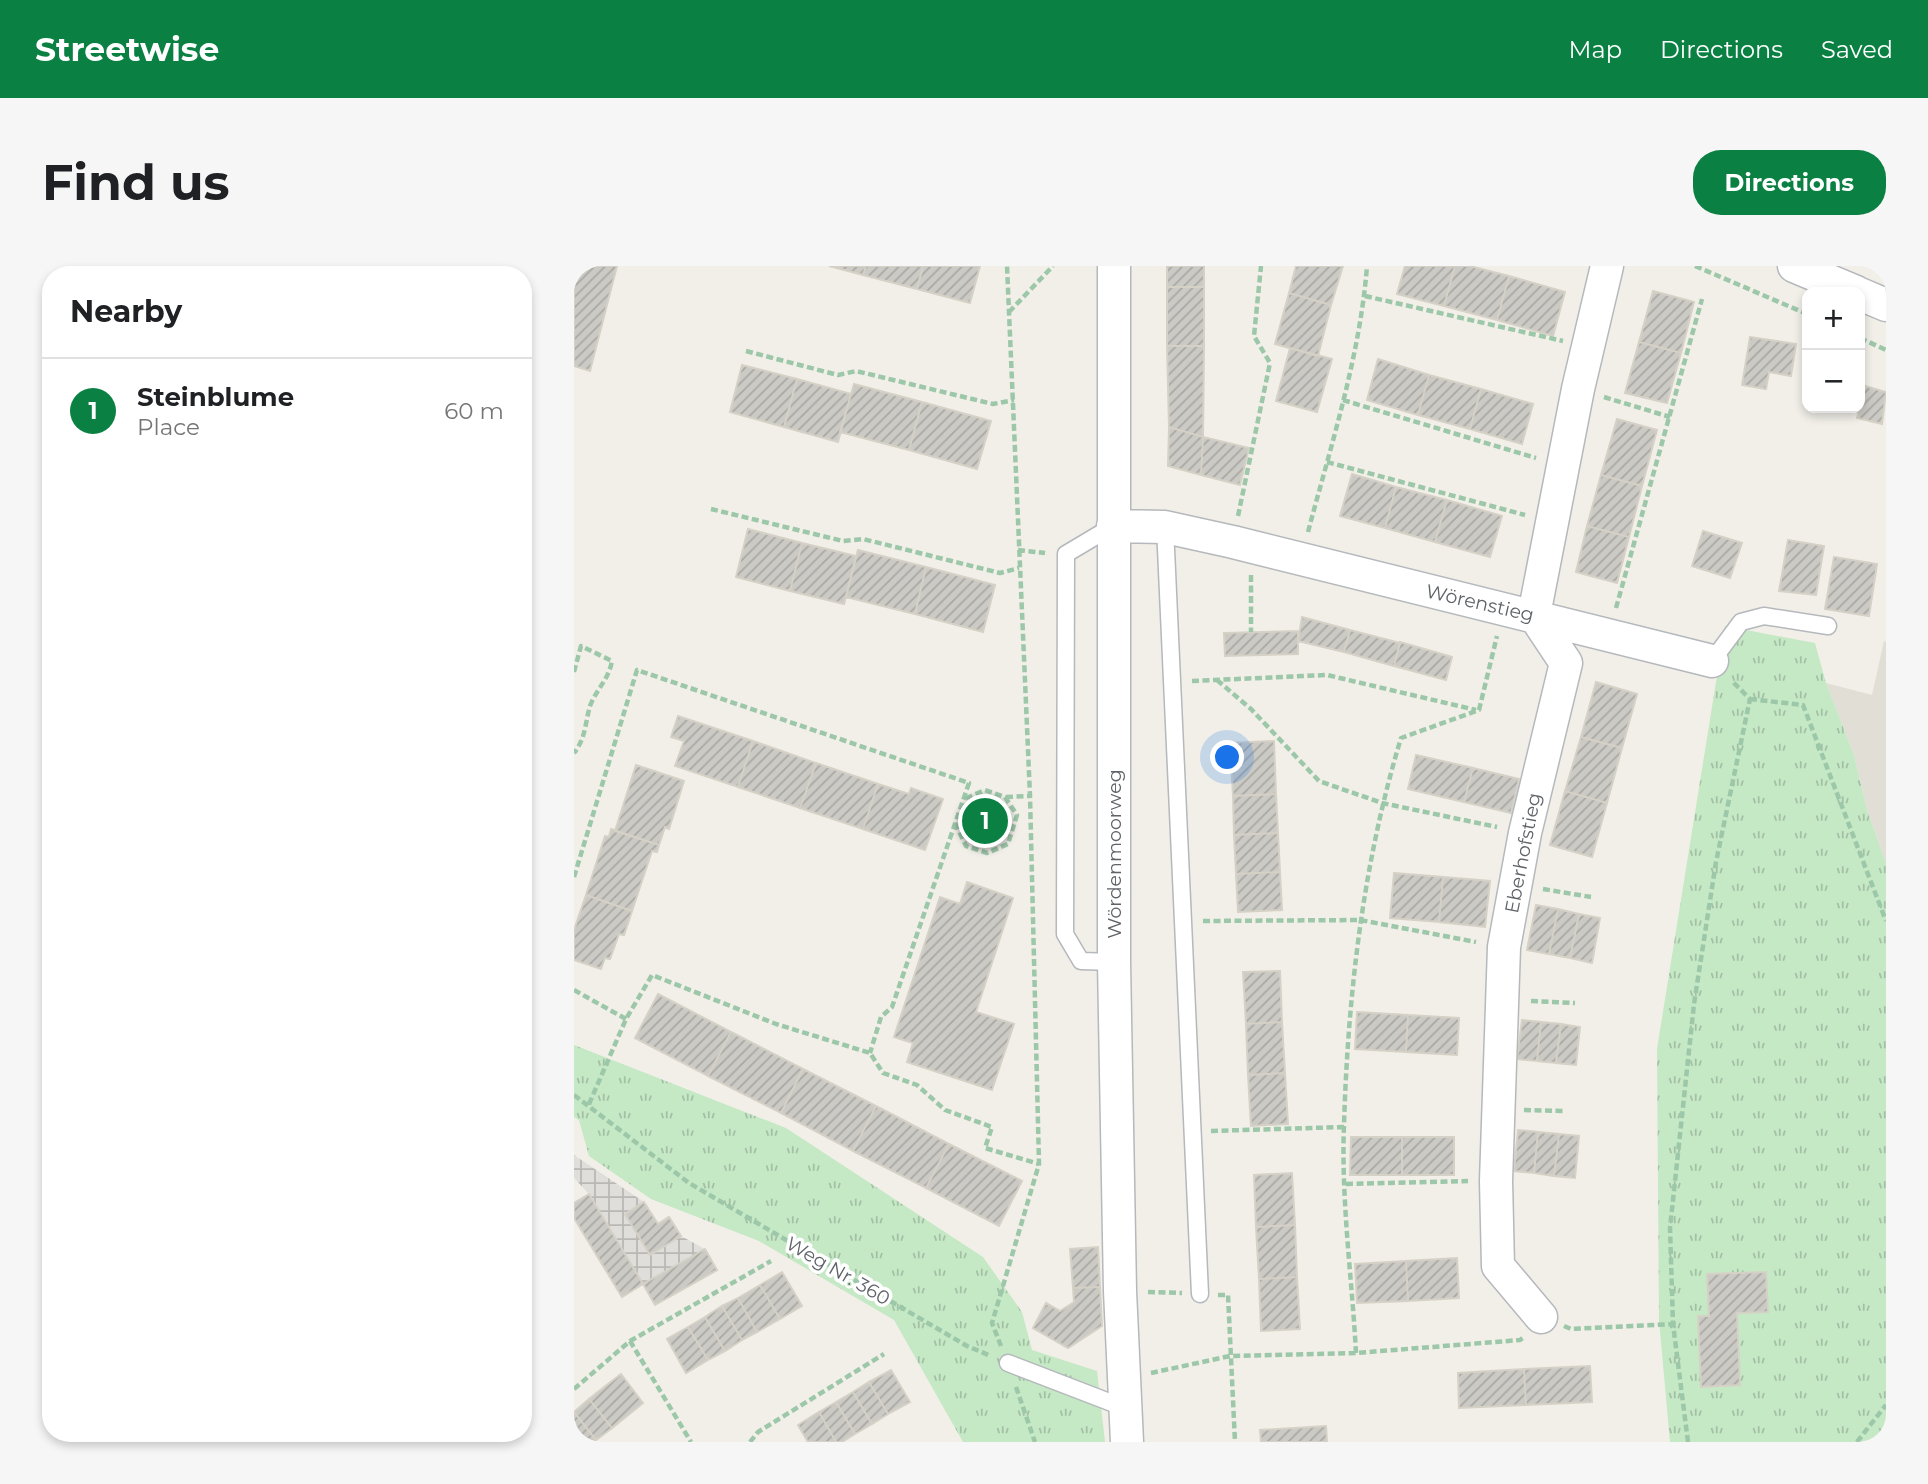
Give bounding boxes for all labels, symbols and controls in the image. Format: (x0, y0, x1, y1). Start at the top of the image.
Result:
text: Streetwise (35, 29, 219, 69)
text: Map (1569, 35, 1622, 64)
text: Directions (1660, 35, 1783, 64)
text: Saved (1821, 35, 1893, 64)
button: Directions (1693, 150, 1886, 215)
text: Find us (42, 153, 230, 212)
map controls (1802, 287, 1865, 413)
button: + (1802, 287, 1865, 350)
text: Nearby (70, 293, 182, 330)
button: − (1802, 350, 1865, 413)
text: Steinblume (137, 381, 294, 413)
text: 1 (88, 397, 98, 425)
text: 60 m (444, 397, 504, 425)
text: Place (137, 413, 200, 441)
street label: Wörenstieg (1424, 579, 1536, 627)
your location (1210, 740, 1244, 774)
street label: Wördenmoorweg (1103, 769, 1126, 939)
street label: Eberhofstieg (1500, 791, 1546, 915)
pin: 1 (962, 795, 1008, 847)
street label: Weg Nr. 360 (782, 1232, 894, 1310)

